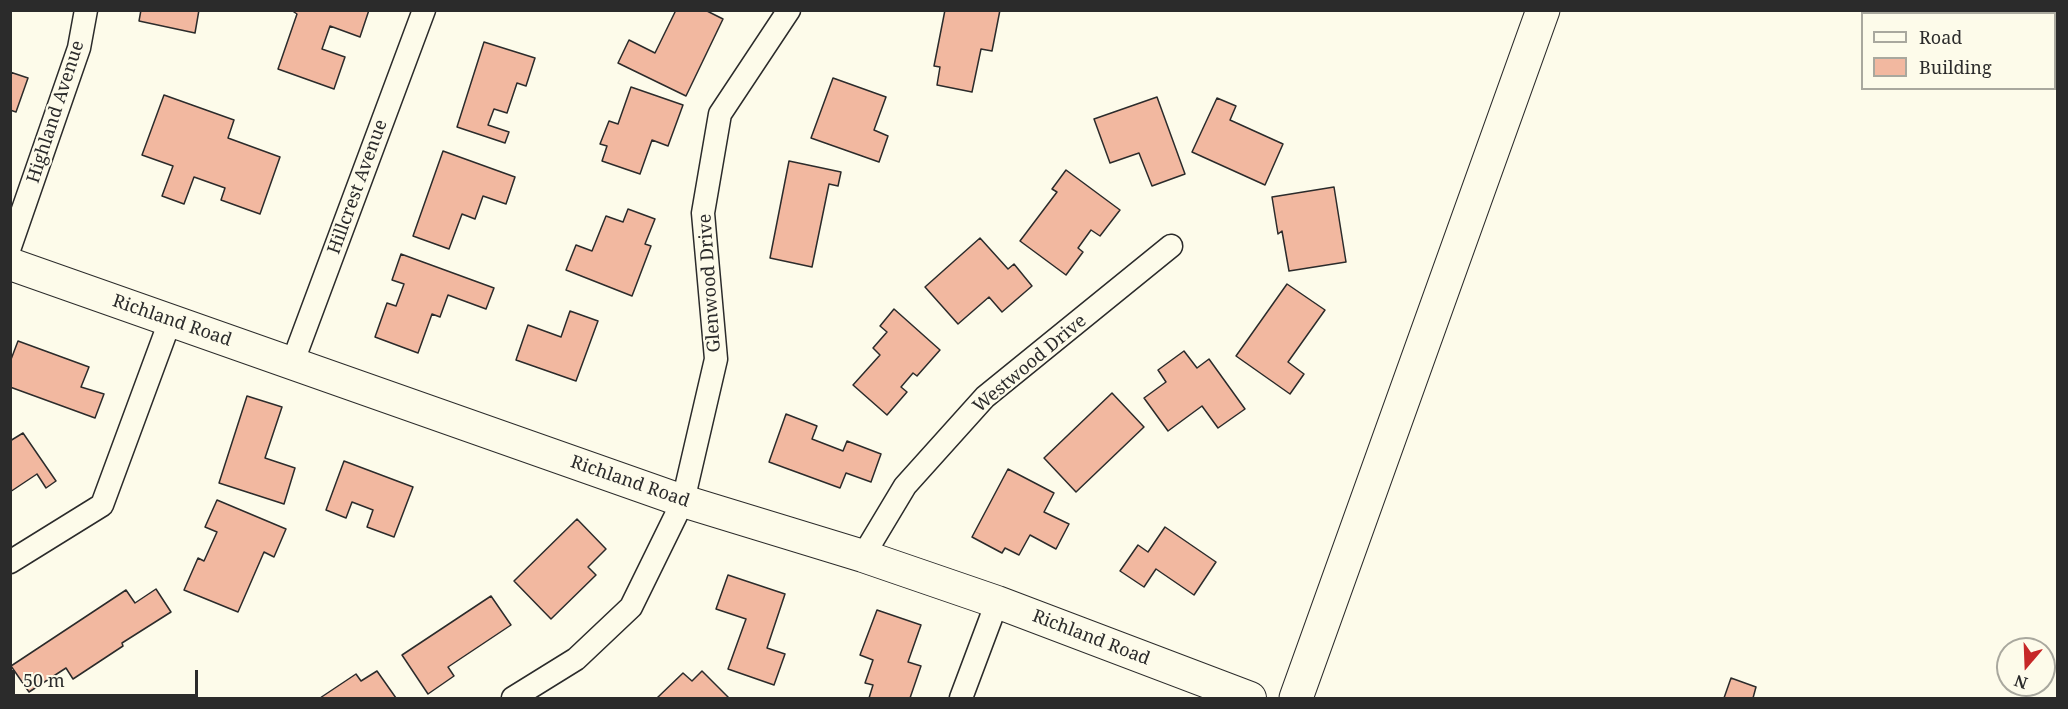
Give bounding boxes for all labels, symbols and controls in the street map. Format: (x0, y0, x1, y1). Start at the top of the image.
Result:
legend (1861, 12, 2056, 90)
text: Road (1919, 25, 1962, 49)
street label: Highland Avenue (23, 38, 89, 186)
text: Building (1919, 55, 1992, 79)
street label: Hillcrest Avenue (324, 117, 392, 257)
street label: Glenwood Drive (694, 213, 726, 353)
street label: Richland Road (110, 291, 234, 351)
street label: Westwood Drive (969, 310, 1091, 418)
street label: Richland Road (568, 452, 692, 512)
street label: Richland Road (1029, 606, 1153, 670)
north arrow (1996, 637, 2056, 697)
scale bar (15, 658, 201, 696)
text: 50 m (23, 668, 65, 692)
text: N (2011, 670, 2030, 695)

